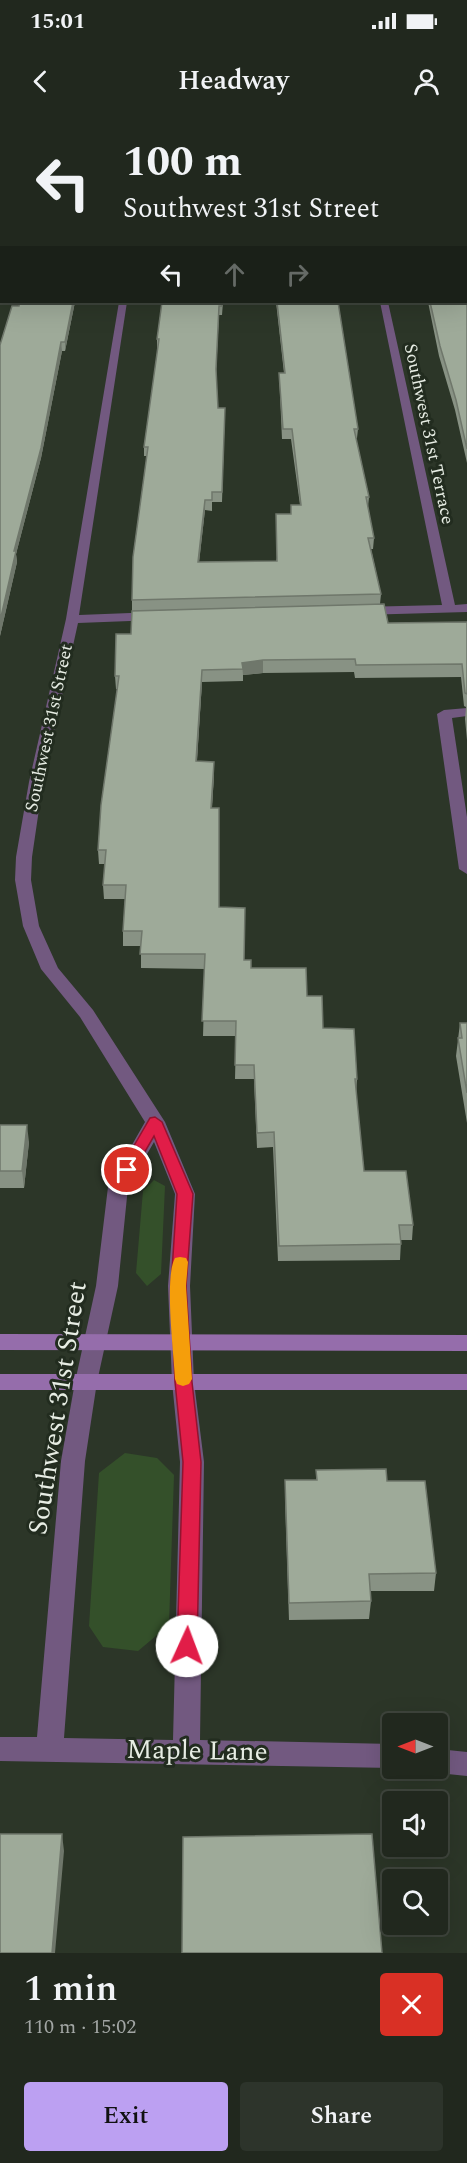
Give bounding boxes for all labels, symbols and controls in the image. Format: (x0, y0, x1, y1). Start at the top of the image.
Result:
text: 15:01 (30, 5, 85, 38)
text: Headway (178, 60, 289, 102)
icon: back (24, 65, 57, 98)
icon: person (410, 65, 443, 98)
text: 100 m (123, 131, 242, 194)
icon: left (24, 144, 102, 222)
text: Southwest 31st Street (123, 188, 379, 230)
icon: left (155, 258, 188, 291)
icon: ahead (218, 258, 251, 291)
icon: right (281, 258, 314, 291)
street label: Southwest 31st Terrace (397, 341, 461, 527)
street label: Southwest 31st Street (18, 642, 80, 814)
pin (101, 1144, 152, 1195)
icon: arrive (110, 1153, 143, 1186)
street label: Southwest 31st Street (17, 1278, 99, 1538)
position arrow (155, 1614, 219, 1678)
north arrow (382, 1713, 448, 1779)
map controls (382, 1713, 448, 1935)
street label: Maple Lane (126, 1729, 268, 1773)
button: sound (382, 1791, 448, 1857)
button: search (382, 1869, 448, 1935)
text: 1 min (24, 1962, 117, 2017)
button: close (380, 1973, 443, 2036)
text: 110 m · 15:02 (24, 2012, 136, 2042)
button: Exit (24, 2082, 228, 2151)
button: Share (240, 2082, 443, 2151)

